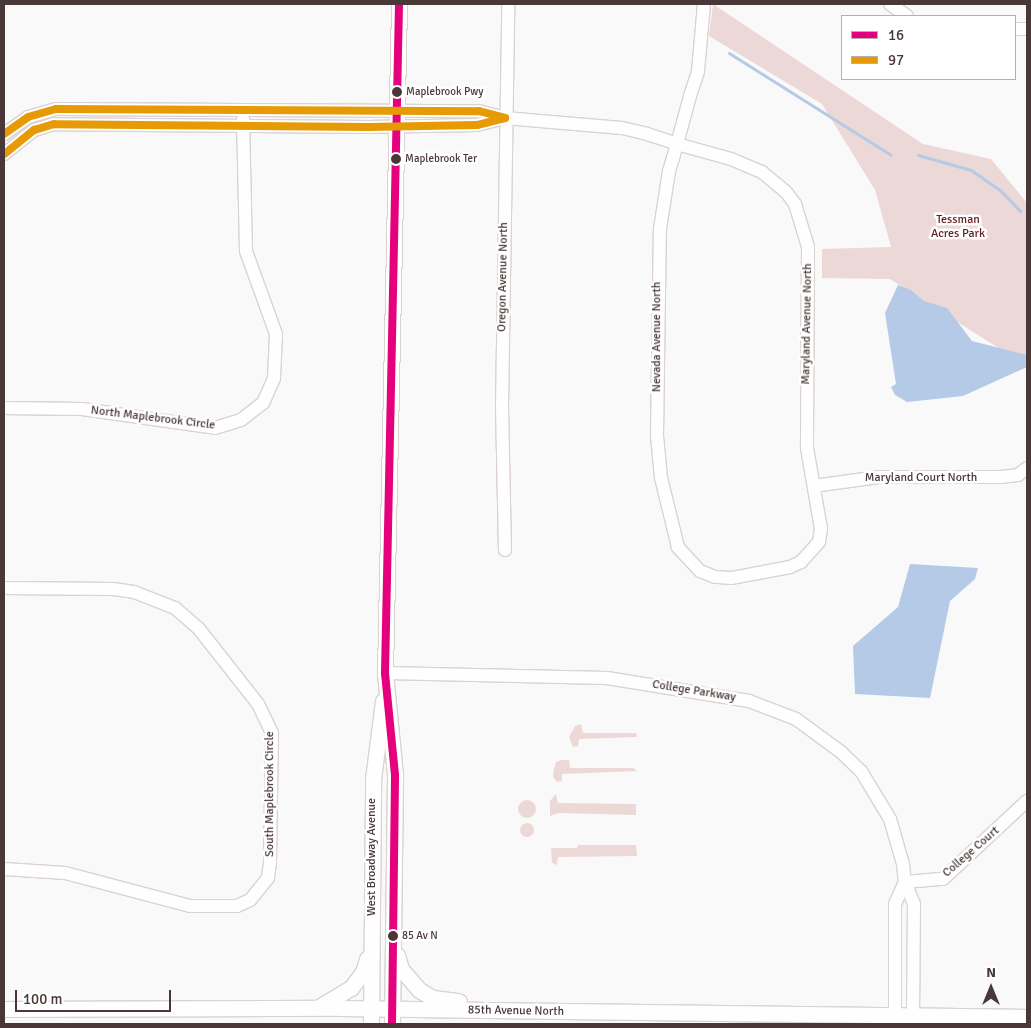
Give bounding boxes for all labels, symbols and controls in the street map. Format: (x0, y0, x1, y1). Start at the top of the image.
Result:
legend (841, 15, 1016, 80)
text: 16 (888, 26, 904, 44)
text: 97 (888, 51, 904, 69)
place label: Maplebrook Pwy (406, 85, 483, 99)
marker: Maplebrook Pwy (392, 87, 402, 97)
place label: Maplebrook Ter (405, 152, 477, 166)
marker: Maplebrook Ter (391, 154, 401, 164)
park label: Tessman Acres Park (931, 213, 985, 241)
street label: Oregon Avenue North (495, 222, 511, 332)
street label: Maryland Avenue North (799, 263, 815, 385)
street label: Nevada Avenue North (650, 282, 664, 392)
street label: North Maplebrook Circle (90, 403, 216, 433)
street label: Maryland Court North (865, 471, 977, 485)
street label: College Parkway (651, 677, 737, 705)
street label: South Maplebrook Circle (263, 731, 277, 857)
street label: West Broadway Avenue (365, 798, 379, 916)
street label: College Court (940, 824, 1002, 880)
place label: 85 Av N (402, 929, 438, 943)
marker: 85 Av N (388, 931, 398, 941)
north arrow (966, 963, 1016, 1013)
text: N (986, 964, 996, 981)
scale bar (18, 980, 174, 1012)
text: 100 m (23, 990, 63, 1008)
street label: 85th Avenue North (468, 1003, 564, 1019)

